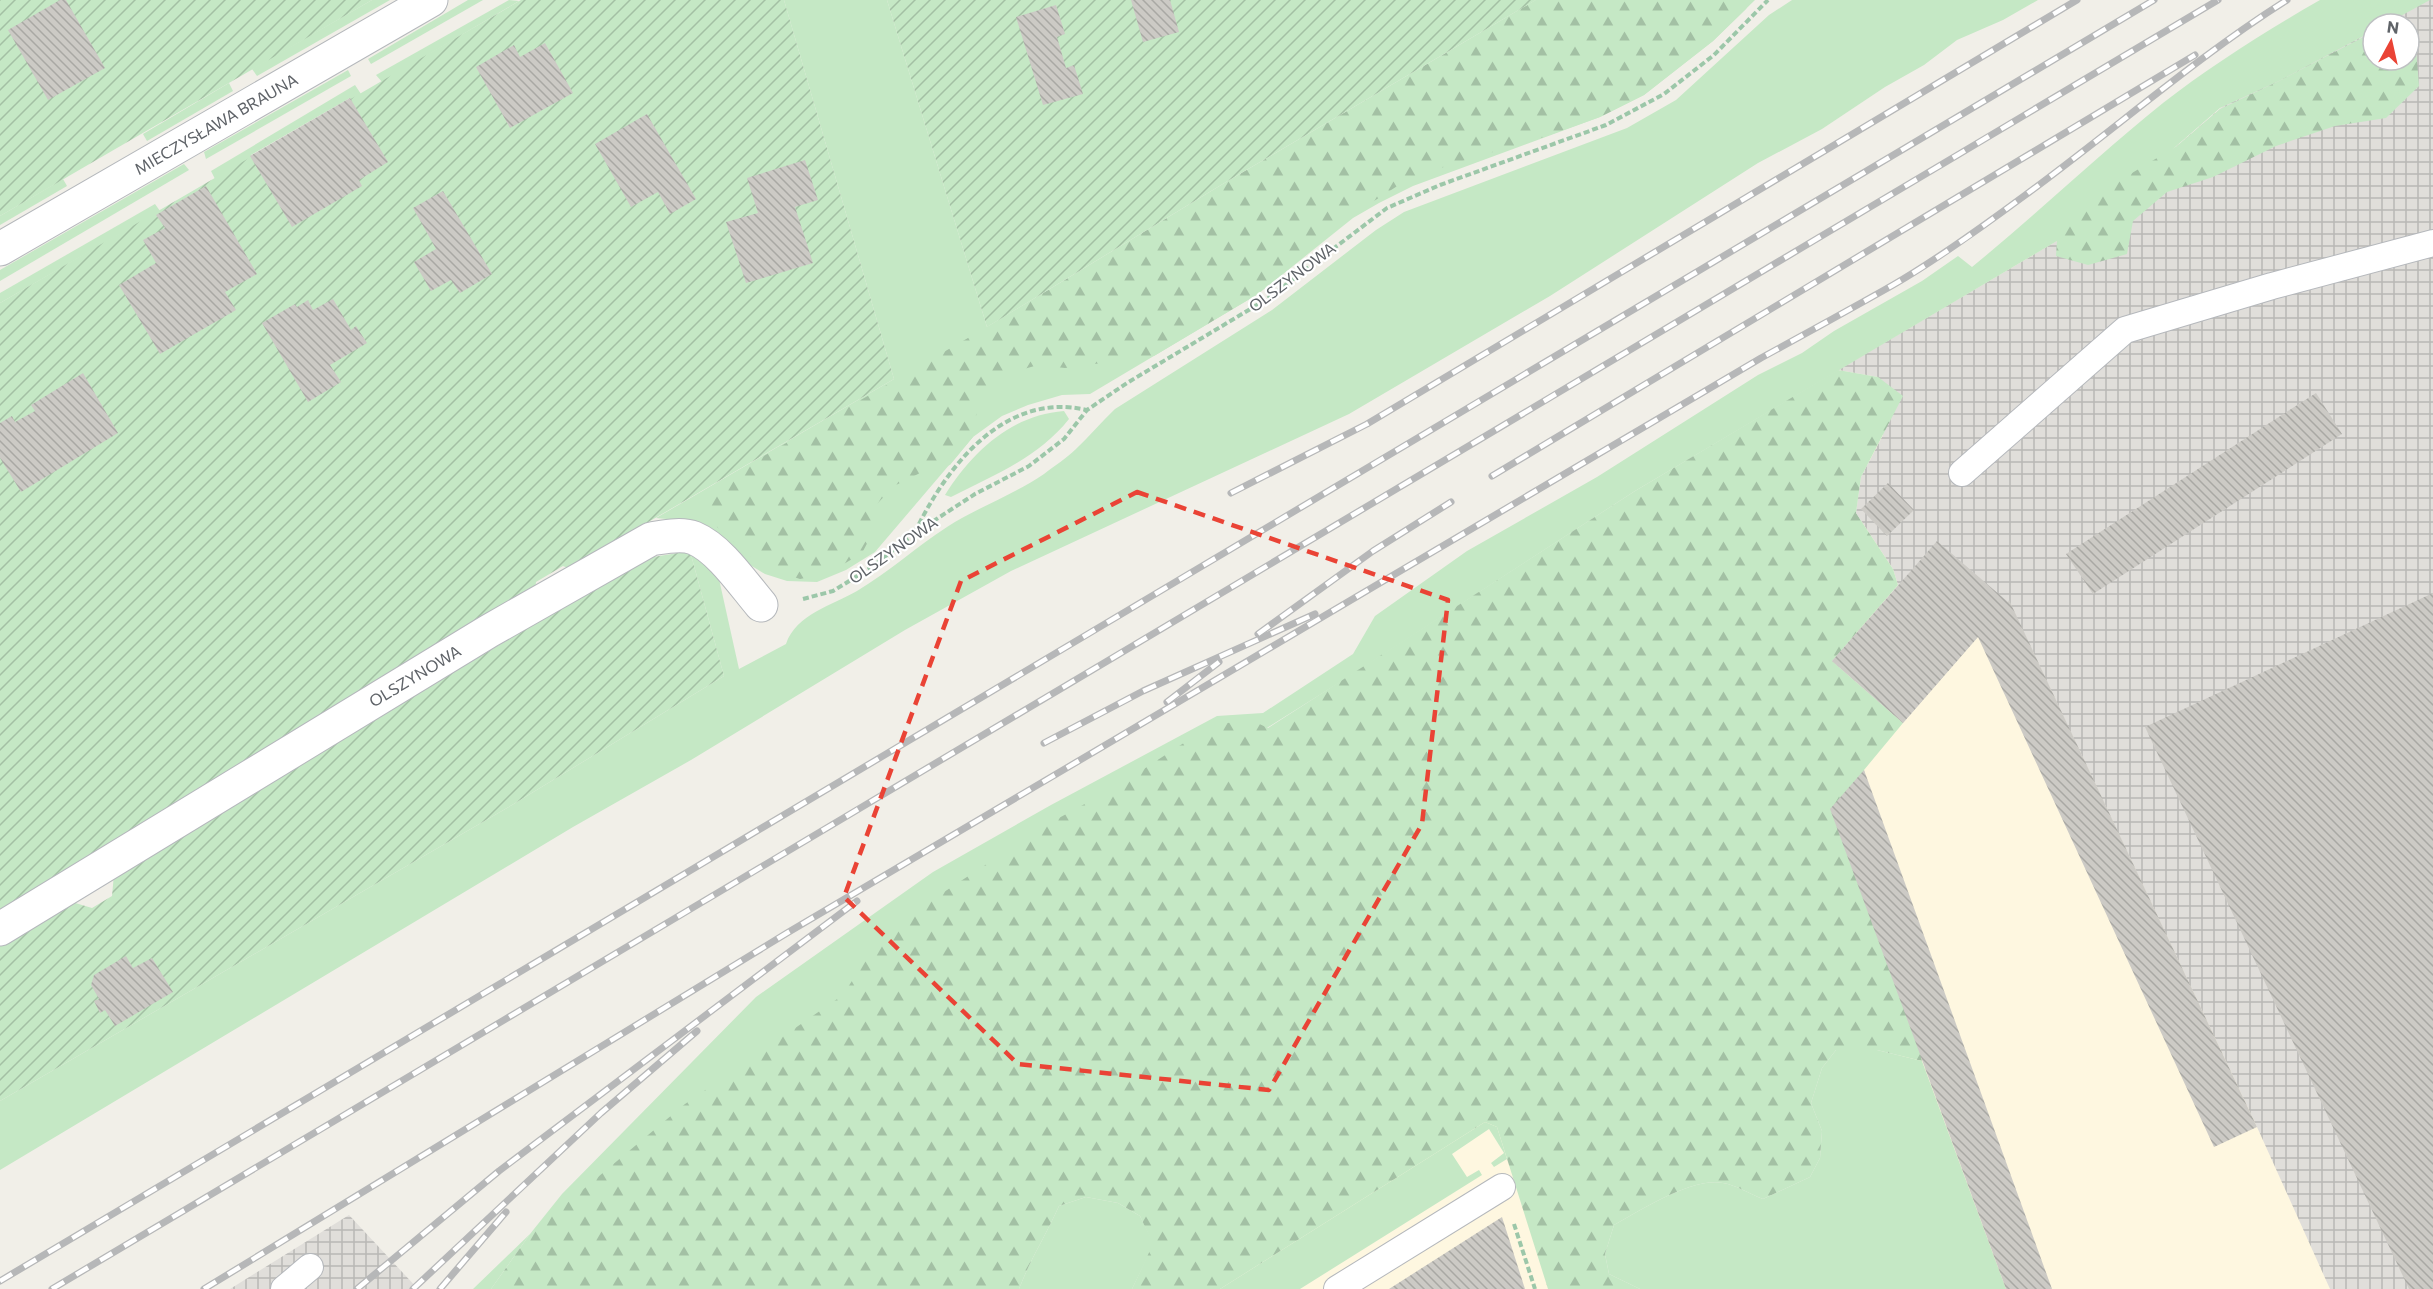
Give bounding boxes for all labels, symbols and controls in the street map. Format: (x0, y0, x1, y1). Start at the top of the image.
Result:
north arrow (2361, 12, 2421, 72)
text: N (2386, 16, 2400, 37)
street label: MIECZYSŁAWA BRAUNA (131, 69, 301, 178)
street label: OLSZYNOWA (1245, 238, 1339, 315)
street label: OLSZYNOWA (845, 512, 941, 587)
street label: OLSZYNOWA (365, 641, 464, 710)

